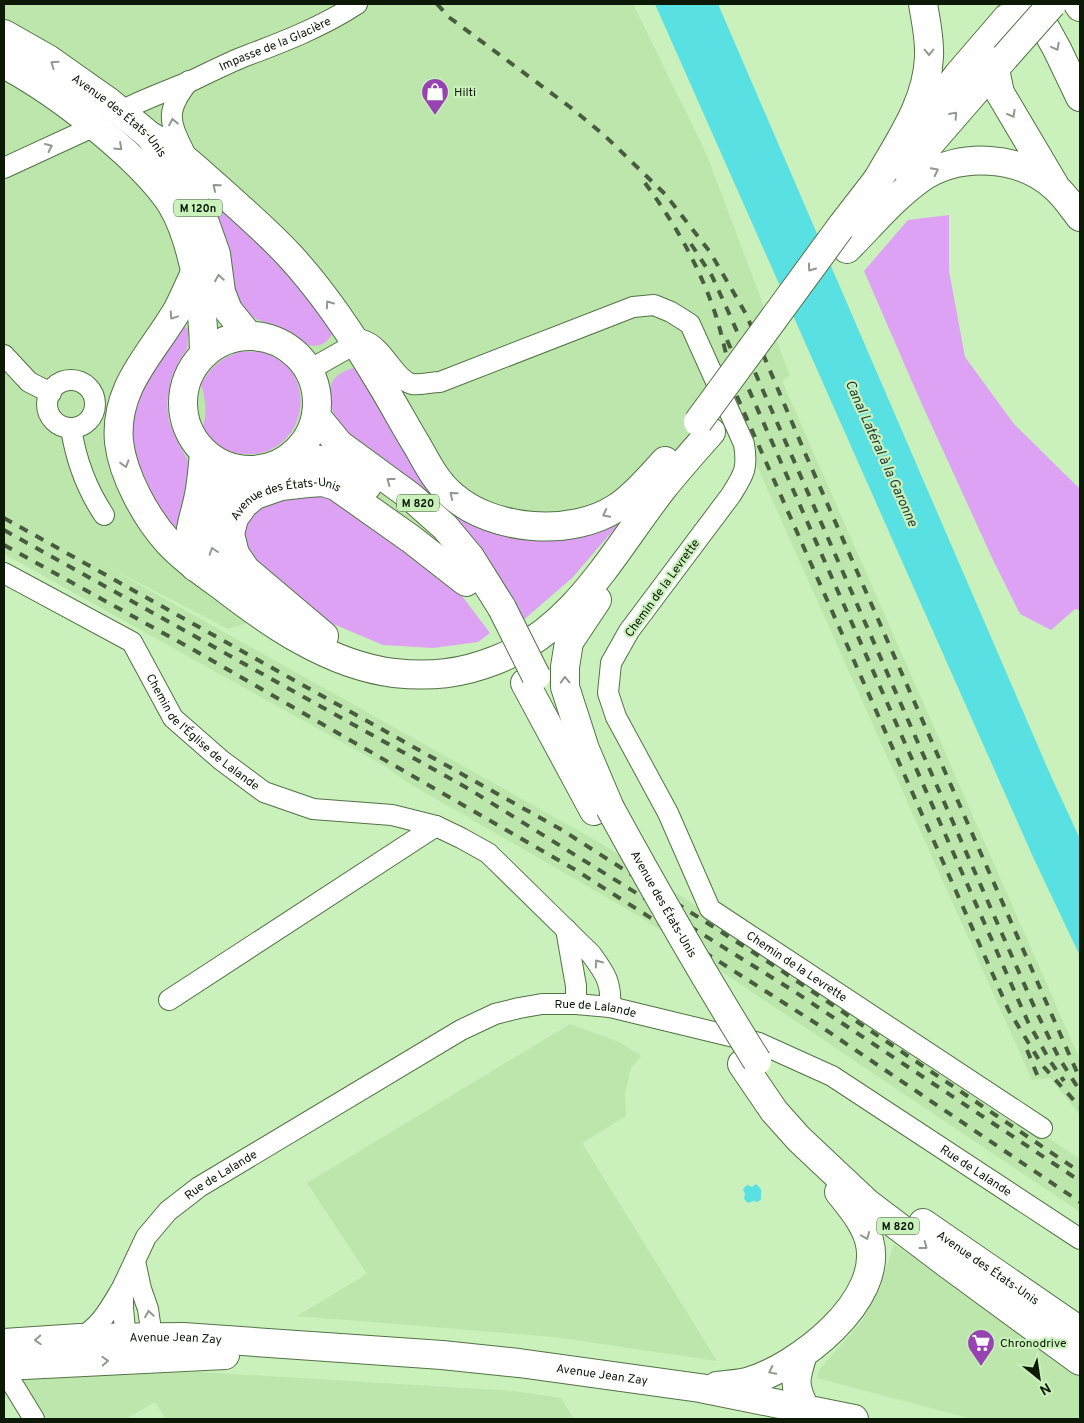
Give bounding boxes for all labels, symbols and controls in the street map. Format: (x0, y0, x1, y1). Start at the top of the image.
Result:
street label: Impasse de la Glacière (217, 14, 334, 75)
one-way arrow (1049, 41, 1059, 50)
one-way arrow (924, 48, 934, 56)
one-way arrow (51, 61, 60, 70)
street label: Avenue des États-Unis (68, 71, 169, 161)
shop icon: Hilti (420, 77, 450, 116)
place label: Hilti (454, 85, 476, 101)
one-way arrow (1005, 109, 1015, 118)
one-way arrow (948, 112, 957, 121)
one-way arrow (168, 117, 179, 126)
one-way arrow (113, 141, 122, 150)
one-way arrow (44, 143, 53, 154)
one-way arrow (930, 167, 939, 177)
one-way arrow (213, 184, 222, 193)
road number: M 120n (174, 200, 222, 217)
one-way arrow (808, 262, 817, 272)
one-way arrow (215, 273, 225, 282)
one-way arrow (326, 300, 335, 310)
one-way arrow (170, 311, 179, 320)
water label: Canal Latéral à la Garonne (841, 378, 921, 530)
one-way arrow (119, 459, 129, 467)
street label: Avenue des États-Unis (228, 475, 344, 524)
one-way arrow (387, 478, 396, 486)
one-way arrow (450, 493, 459, 501)
road number: M 820 (397, 494, 439, 512)
one-way arrow (602, 508, 611, 518)
street label: Chemin de la Levrette (622, 536, 704, 641)
one-way arrow (208, 548, 218, 556)
street label: Chemin de l'Église de Lalande (142, 671, 262, 795)
one-way arrow (560, 676, 570, 684)
street label: Avenue des États-Unis (626, 848, 700, 961)
street label: Chemin de la Levrette (743, 928, 850, 1006)
one-way arrow (595, 960, 604, 969)
street label: Rue de Lalande (554, 997, 638, 1022)
street label: Rue de Lalande (936, 1142, 1014, 1201)
street label: Rue de Lalande (182, 1147, 260, 1204)
road number: M 820 (877, 1218, 919, 1234)
street label: Avenue des États-Unis (933, 1228, 1042, 1309)
one-way arrow (860, 1231, 870, 1240)
one-way arrow (918, 1240, 927, 1248)
one-way arrow (144, 1310, 154, 1319)
supermarket icon: Chronodrive (966, 1328, 996, 1367)
street label: Avenue Jean Zay (130, 1330, 222, 1349)
one-way arrow (34, 1335, 42, 1346)
place label: Chronodrive (1000, 1336, 1066, 1352)
north arrow (1014, 1353, 1064, 1403)
one-way arrow (101, 1355, 109, 1366)
street label: Avenue Jean Zay (555, 1361, 649, 1390)
one-way arrow (768, 1365, 777, 1375)
text: N (1036, 1378, 1053, 1398)

